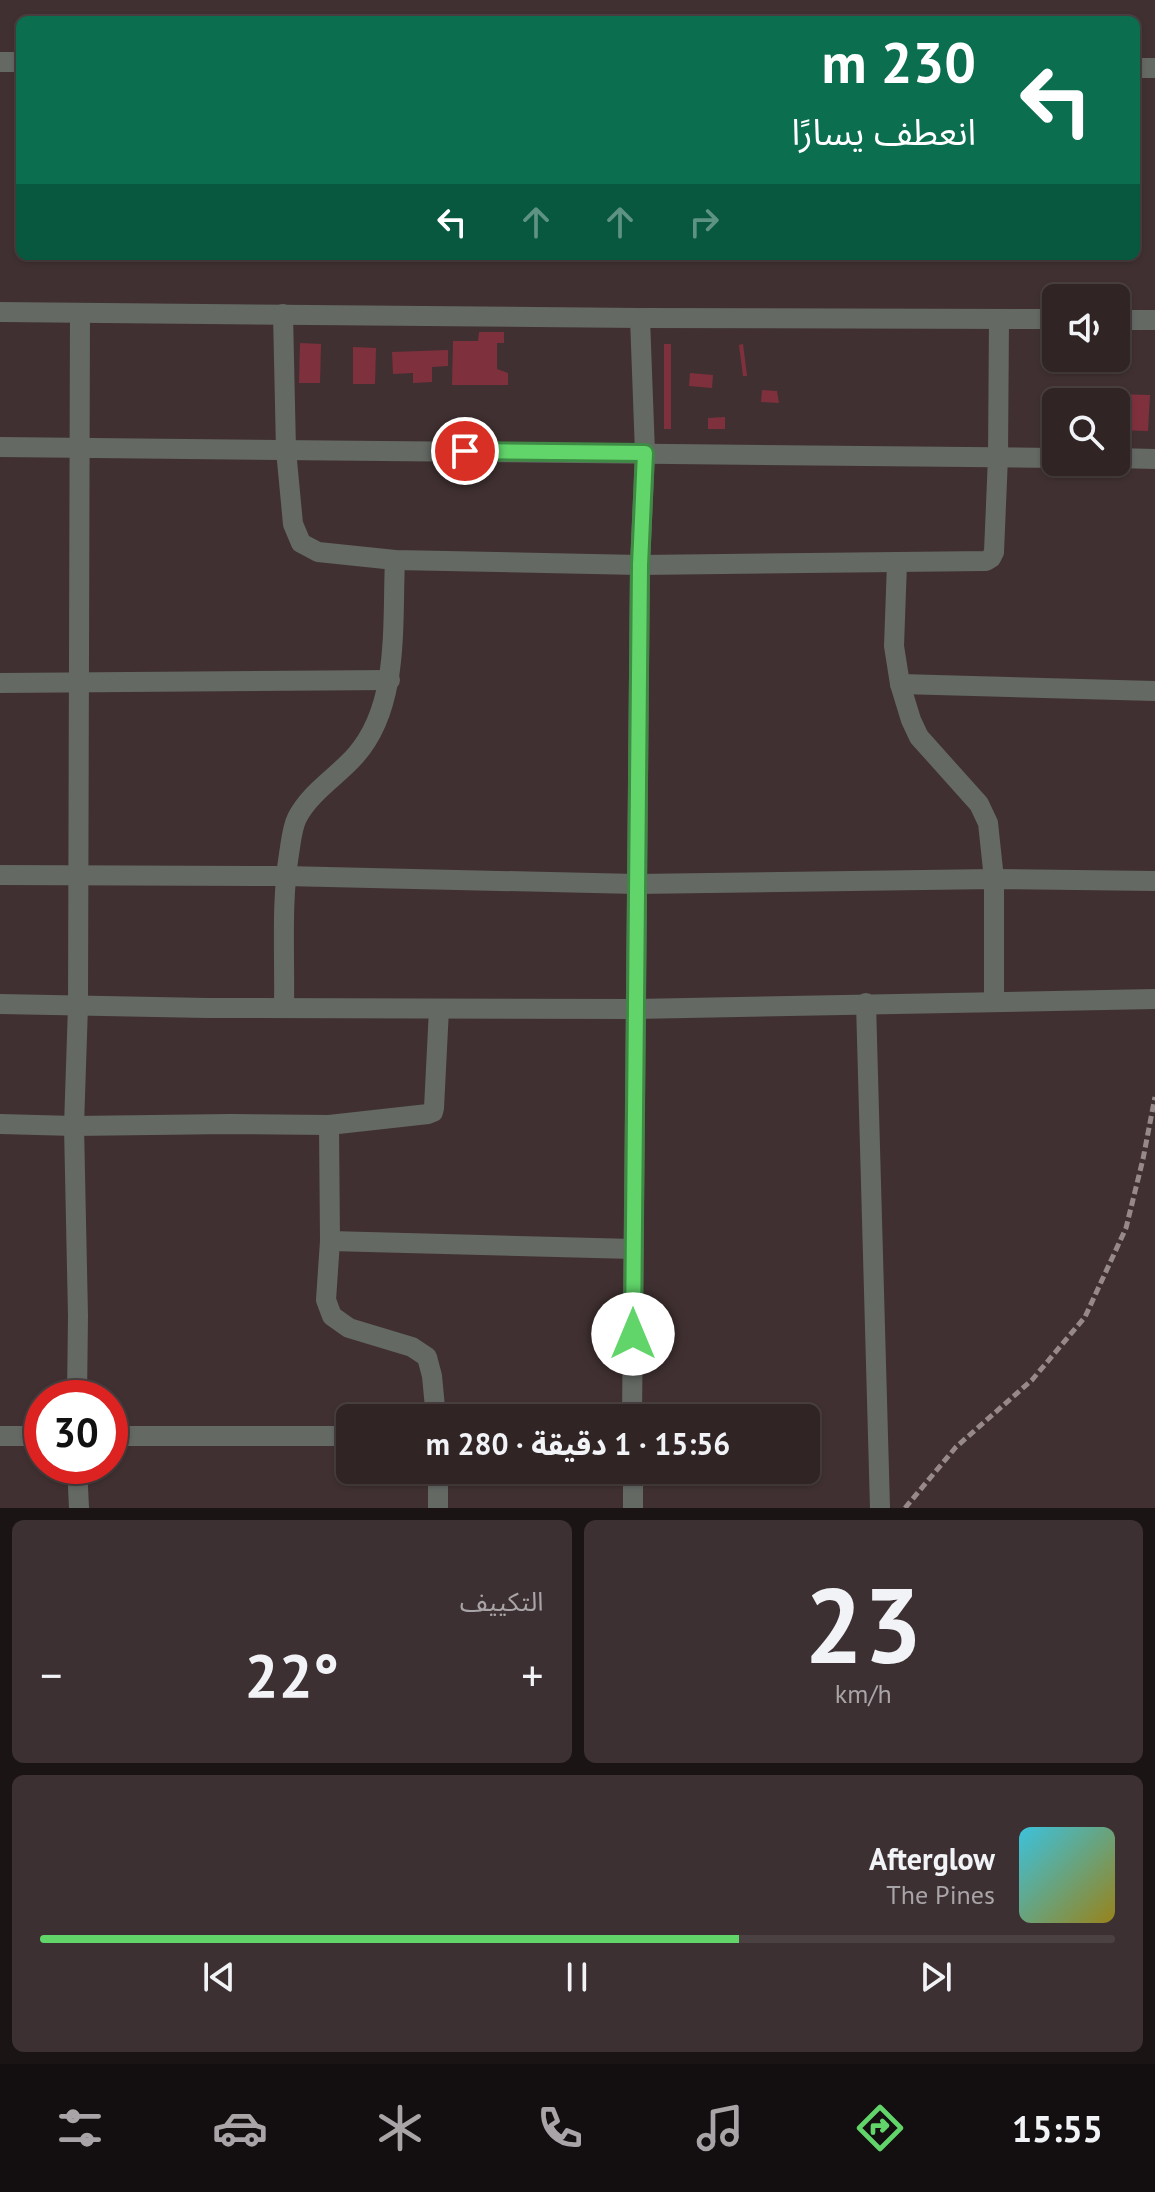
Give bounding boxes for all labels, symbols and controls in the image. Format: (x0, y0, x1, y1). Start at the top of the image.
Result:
text: 230 m (821, 26, 976, 98)
icon: left (1004, 48, 1108, 152)
text: انعطف يسارًا (792, 108, 976, 155)
icon: left (430, 200, 474, 244)
icon: ahead (514, 200, 558, 244)
icon: ahead (598, 200, 642, 244)
icon: right (682, 200, 726, 244)
map controls (1042, 284, 1130, 476)
button: sound (1042, 284, 1130, 372)
button: search (1042, 388, 1130, 476)
pin (431, 417, 499, 485)
icon: arrive (443, 429, 487, 473)
position arrow (591, 1292, 675, 1376)
speed limit sign: 30 (24, 1380, 128, 1484)
text: 15:56 · 1 دقيقة · 280 m (426, 1424, 730, 1463)
text: 23 (804, 1557, 922, 1692)
text: التكييف (460, 1585, 544, 1618)
text: 22° (245, 1636, 339, 1714)
text: − (40, 1646, 62, 1703)
text: + (521, 1646, 543, 1703)
text: km/h (835, 1677, 892, 1710)
text: Afterglow (869, 1839, 995, 1878)
text: The Pines (886, 1878, 995, 1911)
icon: previous (197, 1955, 241, 1999)
icon: pause (555, 1955, 599, 1999)
icon: next (914, 1955, 958, 1999)
icon: filters (52, 2100, 108, 2156)
icon: car (212, 2100, 268, 2156)
icon: climate (372, 2100, 428, 2156)
icon: phone (532, 2100, 588, 2156)
icon: music (692, 2100, 748, 2156)
icon: directions (852, 2100, 908, 2156)
text: 15:55 (1012, 2105, 1103, 2152)

